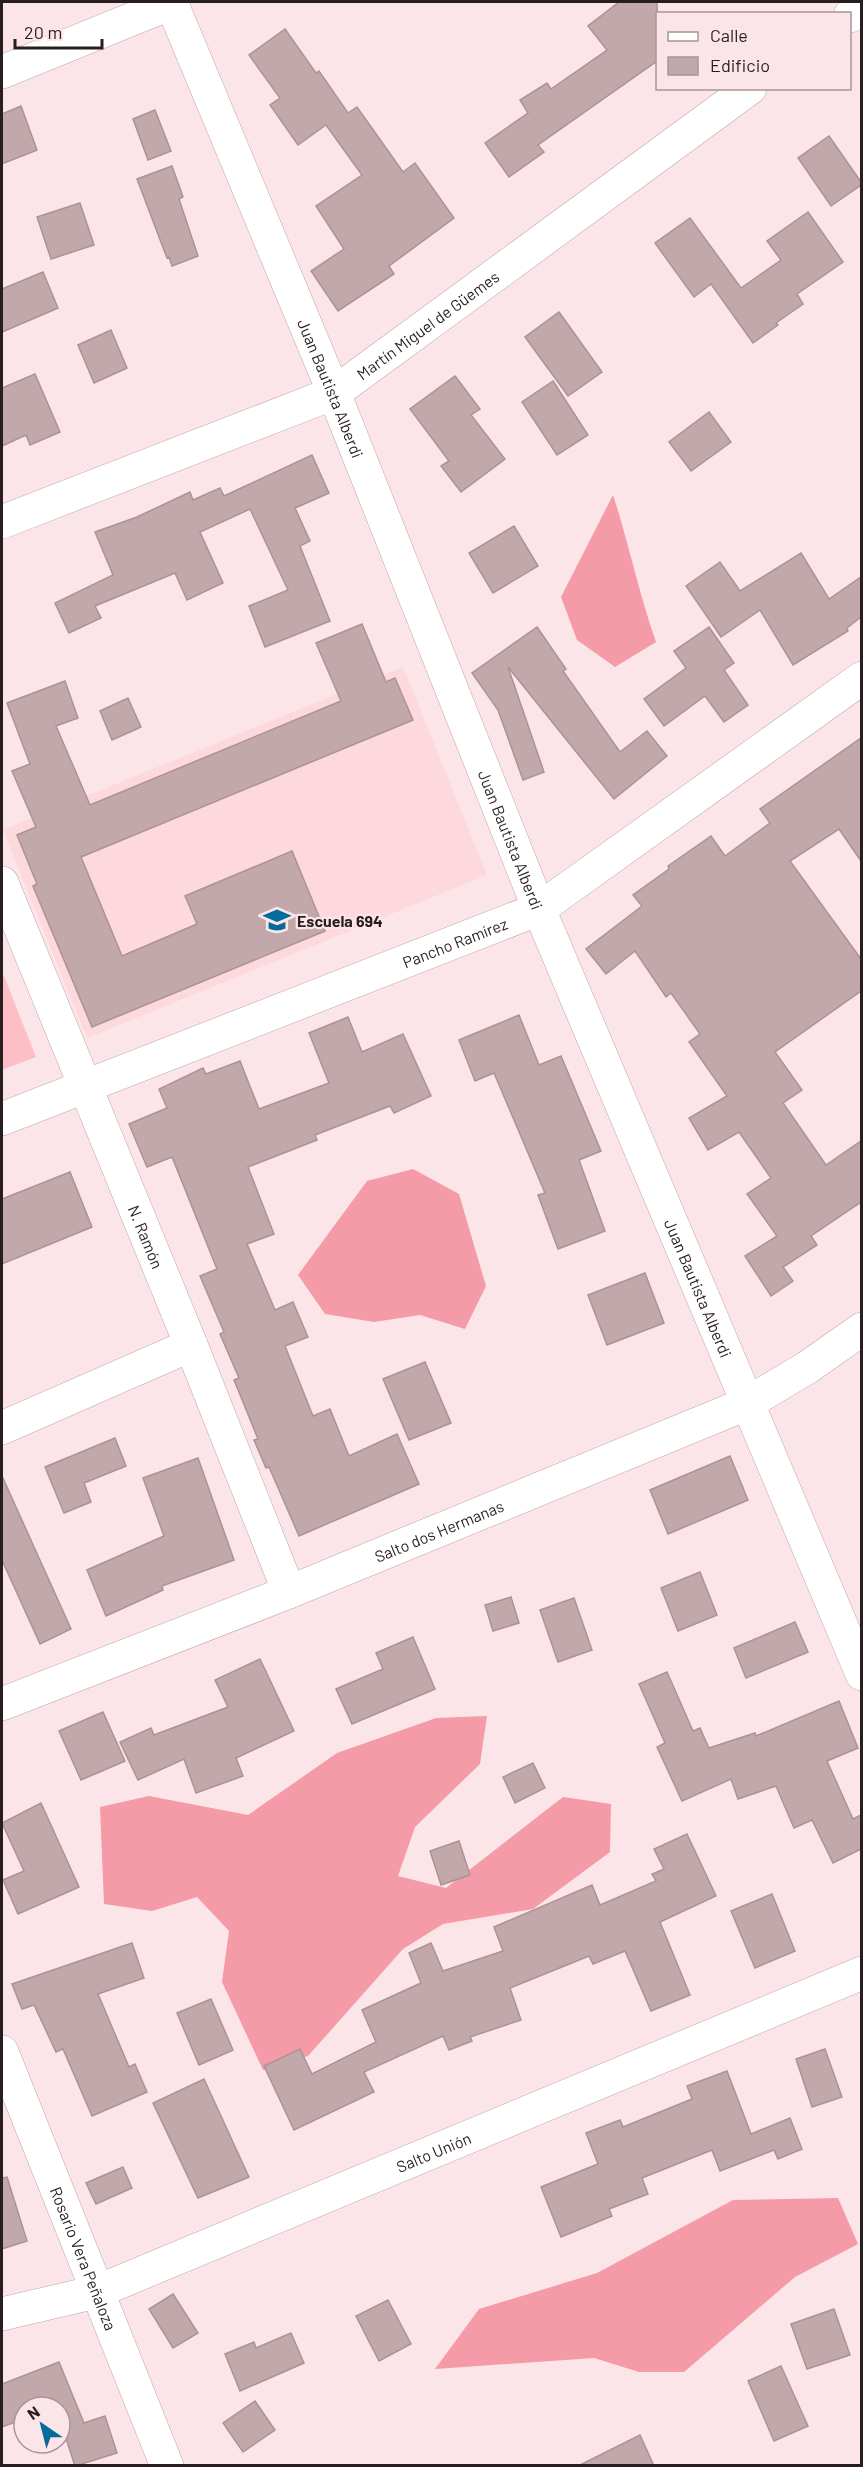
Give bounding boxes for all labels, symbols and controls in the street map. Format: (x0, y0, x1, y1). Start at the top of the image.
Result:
scale bar (15, 12, 102, 50)
legend (656, 12, 851, 90)
text: 20 m (24, 21, 62, 43)
text: Calle (710, 24, 748, 46)
text: Edificio (710, 54, 770, 76)
street label: Martín Miguel de Güemes (353, 266, 502, 383)
street label: Juan Bautista Alberdi (294, 316, 368, 460)
street label: Juan Bautista Alberdi (475, 767, 548, 912)
school or university icon: Escuela 694 (262, 905, 292, 935)
place label: Escuela 694 (297, 911, 383, 930)
street label: Pancho Ramírez (399, 913, 510, 971)
street label: N. Ramón (125, 1202, 168, 1271)
street label: Juan Bautista Alberdi (661, 1216, 737, 1360)
street label: Salto dos Hermanas (371, 1495, 506, 1565)
street label: Salto Unión (393, 2128, 473, 2175)
street label: Rosario Vera Peñaloza (47, 2184, 121, 2333)
north arrow (12, 2395, 72, 2455)
text: N (23, 2401, 43, 2423)

